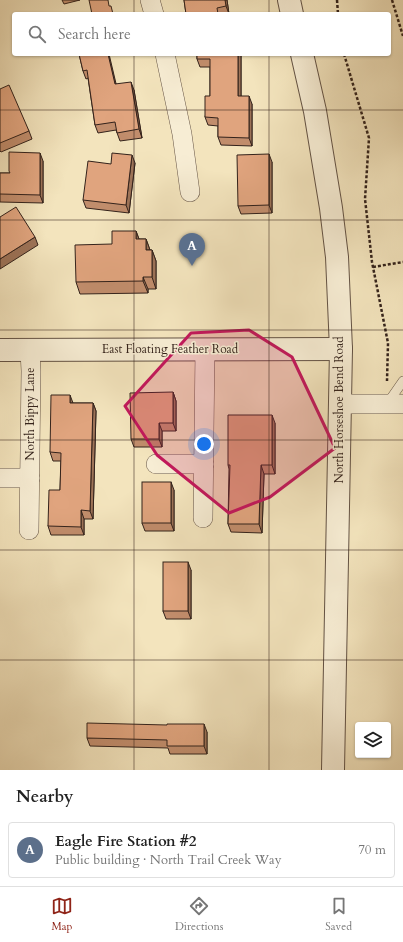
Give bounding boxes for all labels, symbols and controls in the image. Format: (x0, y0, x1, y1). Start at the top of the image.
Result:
search box (12, 12, 391, 56)
icon: search (26, 23, 48, 45)
text: Search here (58, 24, 131, 44)
pin: A (179, 233, 205, 266)
street label: North Horseshoe Bend Road (331, 336, 347, 484)
street label: East Floating Feather Road (102, 341, 239, 357)
street label: North Bippy Lane (22, 367, 38, 461)
your location (194, 434, 214, 454)
map controls (355, 722, 391, 758)
button: layers (355, 722, 391, 758)
text: Nearby (16, 785, 73, 808)
text: Eagle Fire Station #2 (55, 831, 196, 851)
text: A (25, 841, 35, 859)
text: 70 m (358, 841, 386, 859)
text: Public building · North Trail Creek Way (55, 851, 282, 869)
tab: Map (51, 895, 73, 934)
tab: Directions (175, 895, 223, 934)
tab: Saved (325, 895, 352, 934)

